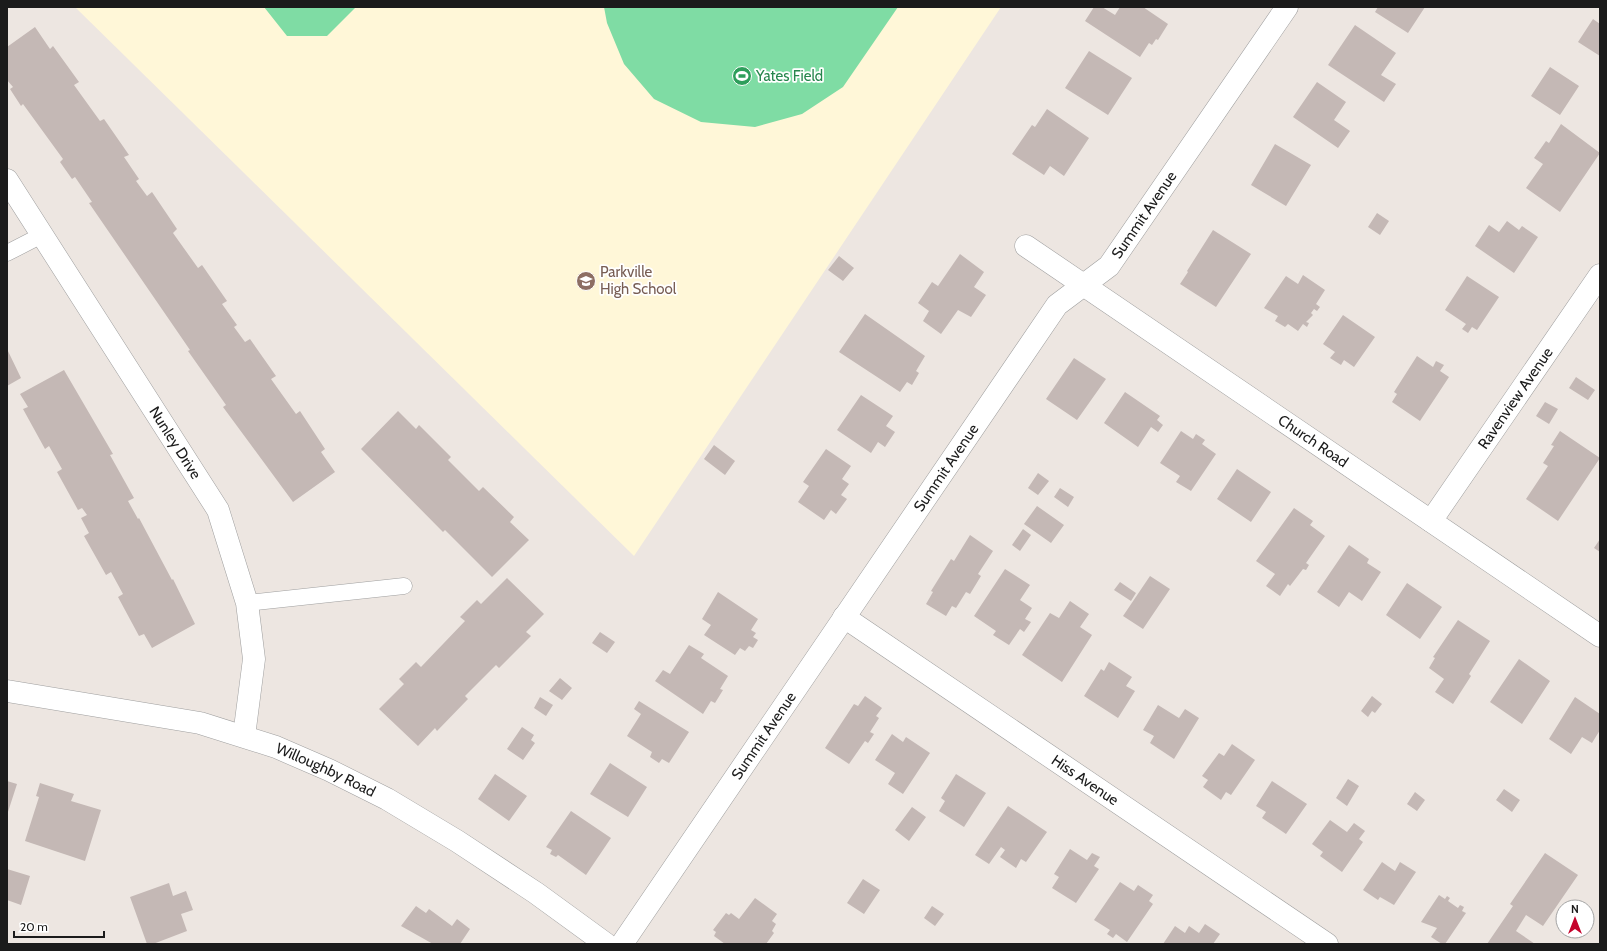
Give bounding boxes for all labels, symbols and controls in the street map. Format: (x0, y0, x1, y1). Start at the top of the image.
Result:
sports icon: Yates Field (731, 65, 753, 87)
place label: Yates Field (755, 67, 823, 85)
street label: Summit Avenue (1108, 167, 1181, 262)
place label: Parkville High School (600, 263, 677, 298)
school or university icon: Parkville High School (575, 270, 597, 292)
street label: Ravenview Avenue (1474, 344, 1557, 452)
street label: Nunley Drive (145, 403, 205, 483)
street label: Church Road (1275, 411, 1351, 471)
street label: Summit Avenue (910, 420, 982, 515)
street label: Summit Avenue (728, 688, 800, 783)
street label: Willoughby Road (273, 739, 378, 801)
street label: Hiss Avenue (1048, 751, 1122, 809)
north arrow (1555, 899, 1595, 939)
text: N (1571, 902, 1579, 916)
scale bar (14, 913, 104, 939)
text: 20 m (20, 919, 48, 934)

